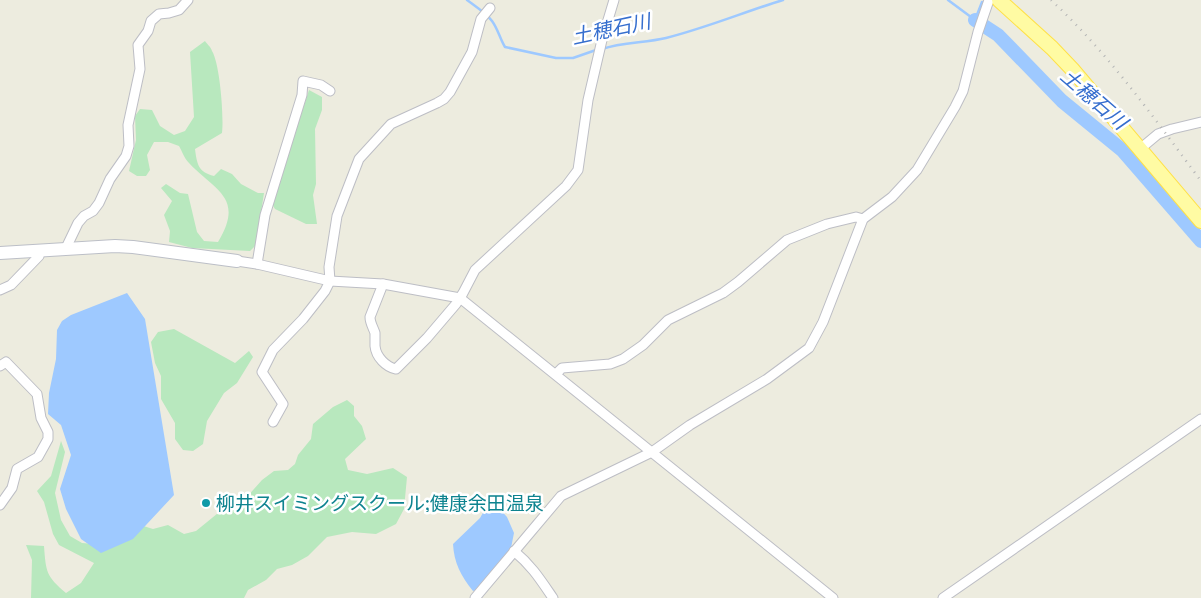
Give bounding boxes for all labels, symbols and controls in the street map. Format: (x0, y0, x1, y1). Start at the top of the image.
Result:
water label: 土穂石川 (569, 8, 655, 50)
water label: 土穂石川 (1055, 63, 1134, 136)
place label: 柳井スイミングスクール;健康余田温泉 (216, 491, 544, 516)
marker: 柳井スイミングスクール;健康余田温泉 (200, 497, 212, 509)

